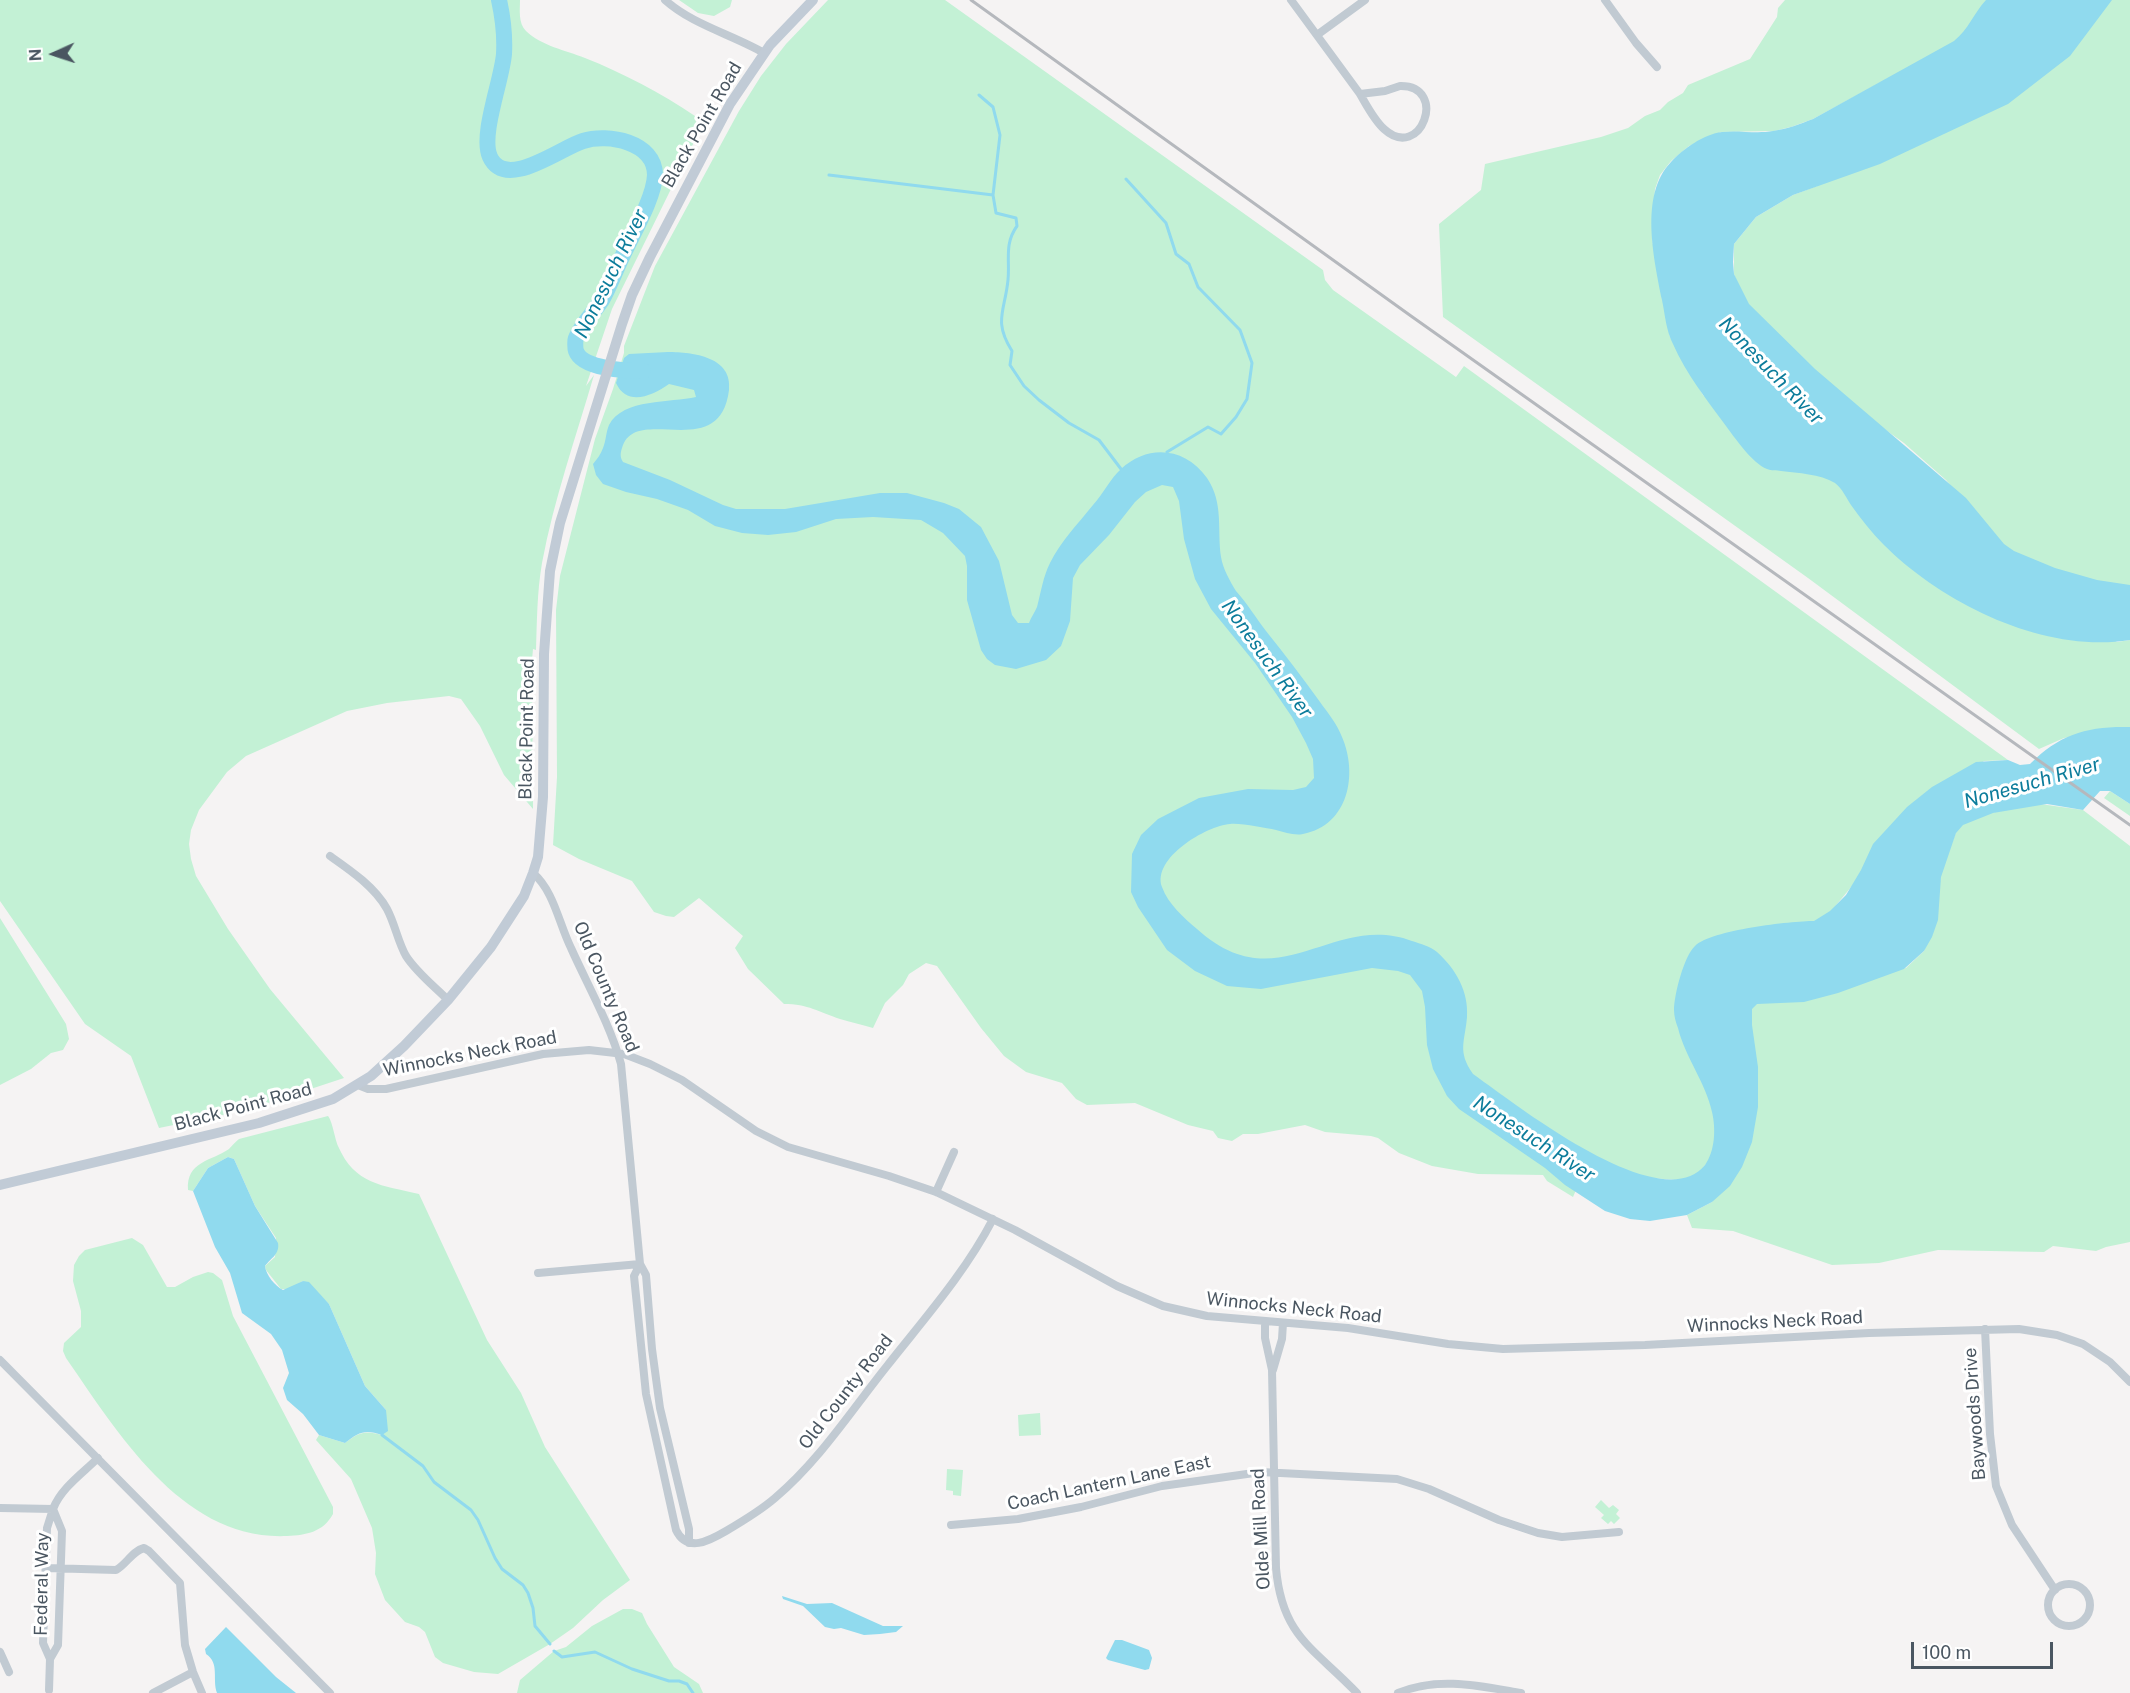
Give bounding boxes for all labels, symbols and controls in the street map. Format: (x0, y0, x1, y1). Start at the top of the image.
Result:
north arrow (24, 24, 84, 84)
text: N (26, 48, 45, 62)
street label: Black Point Road (657, 58, 747, 192)
water label: Nonesuch River (569, 206, 653, 342)
water label: Nonesuch River (1714, 312, 1828, 430)
water label: Nonesuch River (1216, 595, 1318, 723)
street label: Black Point Road (515, 658, 539, 800)
water label: Nonesuch River (1961, 752, 2103, 814)
street label: Old County Road (569, 918, 643, 1056)
street label: Winnocks Neck Road (381, 1027, 559, 1081)
street label: Black Point Road (172, 1078, 314, 1136)
water label: Nonesuch River (1469, 1091, 1599, 1187)
street label: Winnocks Neck Road (1205, 1288, 1383, 1328)
street label: Winnocks Neck Road (1686, 1307, 1864, 1337)
street label: Old County Road (794, 1330, 898, 1454)
street label: Baywoods Drive (1960, 1347, 1990, 1481)
street label: Coach Lantern Lane East (1005, 1451, 1213, 1515)
street label: Olde Mill Road (1247, 1468, 1275, 1590)
street label: Federal Way (30, 1532, 54, 1636)
scale bar (1914, 1630, 2056, 1668)
text: 100 m (1922, 1642, 1971, 1663)

